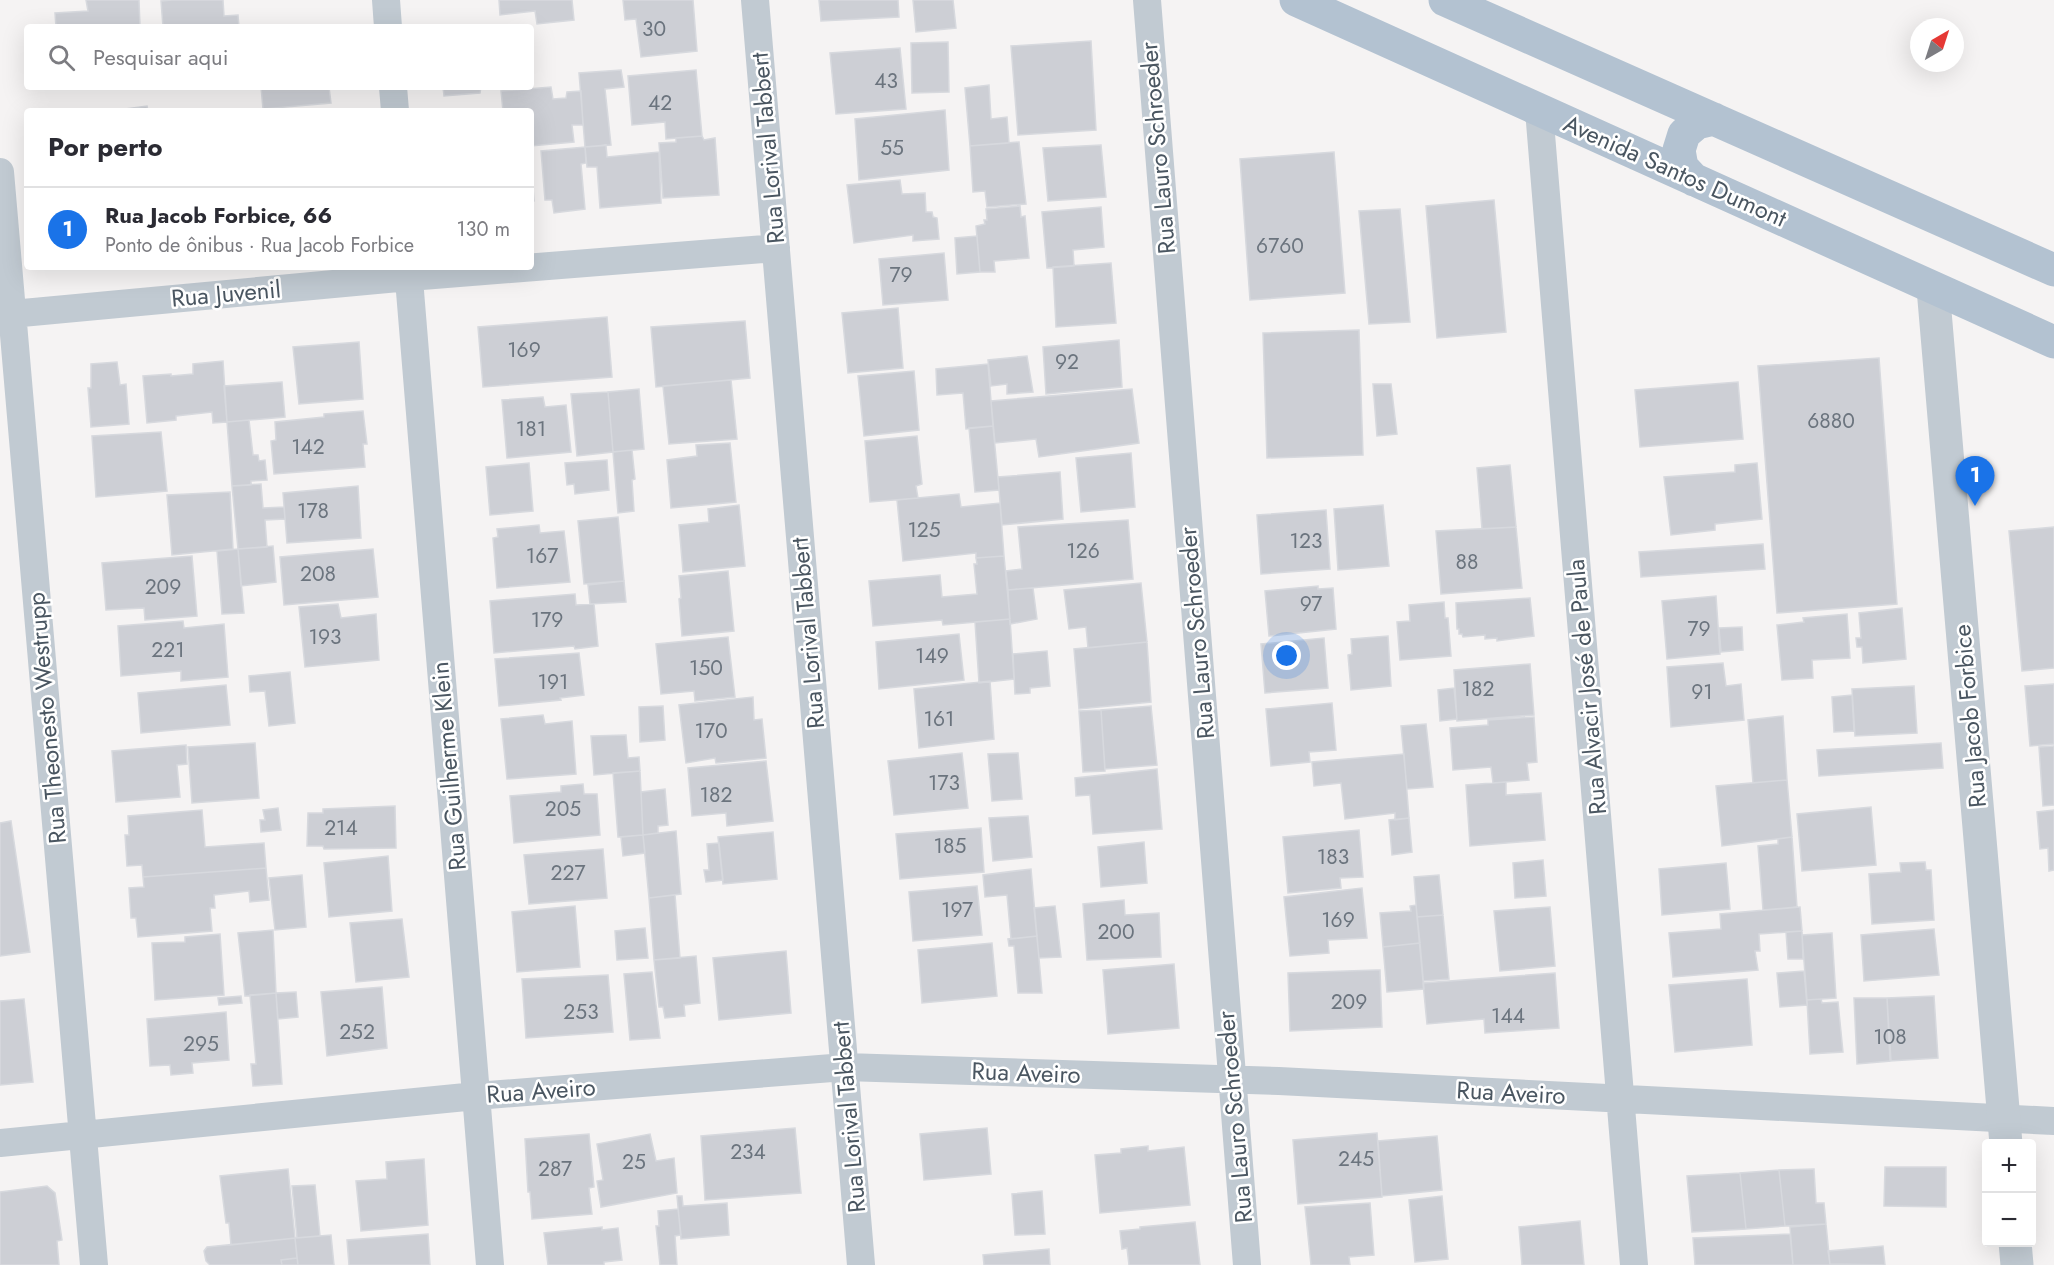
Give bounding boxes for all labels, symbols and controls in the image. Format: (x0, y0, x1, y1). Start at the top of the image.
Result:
house number: 30 (642, 14, 666, 44)
north arrow (1910, 18, 1964, 72)
search box (24, 24, 534, 90)
street label: Rua Lauro Schroeder (1131, 40, 1184, 256)
icon: search (45, 41, 78, 74)
text: Pesquisar aqui (93, 41, 228, 73)
street label: Rua Lorival Tabbert (742, 51, 793, 245)
house number: 43 (874, 66, 898, 96)
house number: 42 (648, 88, 672, 118)
street label: Avenida Santos Dumont (1558, 106, 1792, 236)
text: Por perto (48, 128, 162, 166)
house number: 55 (880, 133, 904, 163)
text: Rua Jacob Forbice, 66 (105, 199, 332, 231)
text: 1 (62, 215, 73, 244)
text: 130 m (456, 215, 510, 244)
text: Ponto de ônibus · Rua Jacob Forbice (105, 231, 414, 260)
house number: 6760 (1256, 231, 1304, 261)
house number: 79 (889, 260, 913, 290)
street label: Rua Juvenil (170, 271, 282, 316)
house number: 169 (507, 335, 541, 365)
house number: 92 (1055, 347, 1079, 377)
house number: 6880 (1807, 406, 1855, 436)
house number: 181 (516, 414, 546, 444)
house number: 142 (291, 432, 325, 462)
pin: 1 (1956, 456, 1994, 506)
house number: 178 (297, 496, 329, 526)
house number: 125 (907, 515, 941, 545)
street label: Rua Lauro Schroeder (1170, 525, 1223, 741)
house number: 123 (1290, 526, 1322, 556)
street label: Rua Lorival Tabbert (782, 536, 833, 730)
house number: 126 (1066, 536, 1100, 566)
house number: 167 (526, 541, 558, 571)
house number: 88 (1456, 547, 1478, 577)
street label: Rua Alvacir José de Paula (1558, 558, 1615, 816)
house number: 208 (300, 559, 336, 589)
house number: 209 (145, 572, 181, 602)
house number: 97 (1300, 589, 1322, 619)
street label: Rua Theonesto Westrupp (18, 591, 75, 845)
house number: 179 (531, 605, 563, 635)
house number: 79 (1687, 614, 1711, 644)
house number: 193 (308, 622, 342, 652)
street label: Rua Jacob Forbice (1944, 623, 1995, 809)
house number: 221 (151, 635, 185, 665)
house number: 149 (915, 641, 949, 671)
your location (1272, 641, 1301, 670)
house number: 150 (689, 653, 723, 683)
street label: Rua Guilherme Klein (422, 660, 475, 872)
house number: 191 (538, 667, 569, 697)
house number: 182 (1462, 674, 1494, 704)
house number: 91 (1691, 677, 1713, 707)
house number: 161 (924, 704, 955, 734)
house number: 170 (694, 716, 728, 746)
house number: 173 (928, 768, 960, 798)
house number: 182 (700, 780, 732, 810)
house number: 205 (545, 794, 581, 824)
house number: 214 (324, 813, 358, 843)
house number: 185 (934, 831, 966, 861)
house number: 183 (1317, 842, 1349, 872)
house number: 227 (551, 858, 585, 888)
house number: 197 (941, 895, 973, 925)
house number: 169 (1321, 905, 1355, 935)
house number: 200 (1097, 917, 1135, 947)
house number: 209 (1331, 987, 1367, 1017)
house number: 253 (563, 997, 599, 1027)
house number: 144 (1491, 1001, 1525, 1031)
street label: Rua Lauro Schroeder (1208, 1009, 1261, 1225)
house number: 252 (339, 1017, 375, 1047)
street label: Rua Lorival Tabbert (823, 1020, 874, 1214)
house number: 108 (1873, 1022, 1907, 1052)
house number: 295 (183, 1029, 219, 1059)
street label: Rua Aveiro (971, 1053, 1081, 1092)
street label: Rua Aveiro (485, 1069, 597, 1112)
street label: Rua Aveiro (1456, 1072, 1566, 1113)
house number: 234 (730, 1137, 766, 1167)
map controls (1982, 1139, 2036, 1247)
button: + (1982, 1139, 2036, 1193)
house number: 245 (1338, 1144, 1374, 1174)
house number: 25 (622, 1147, 646, 1177)
house number: 287 (538, 1154, 572, 1184)
button: − (1982, 1193, 2036, 1247)

